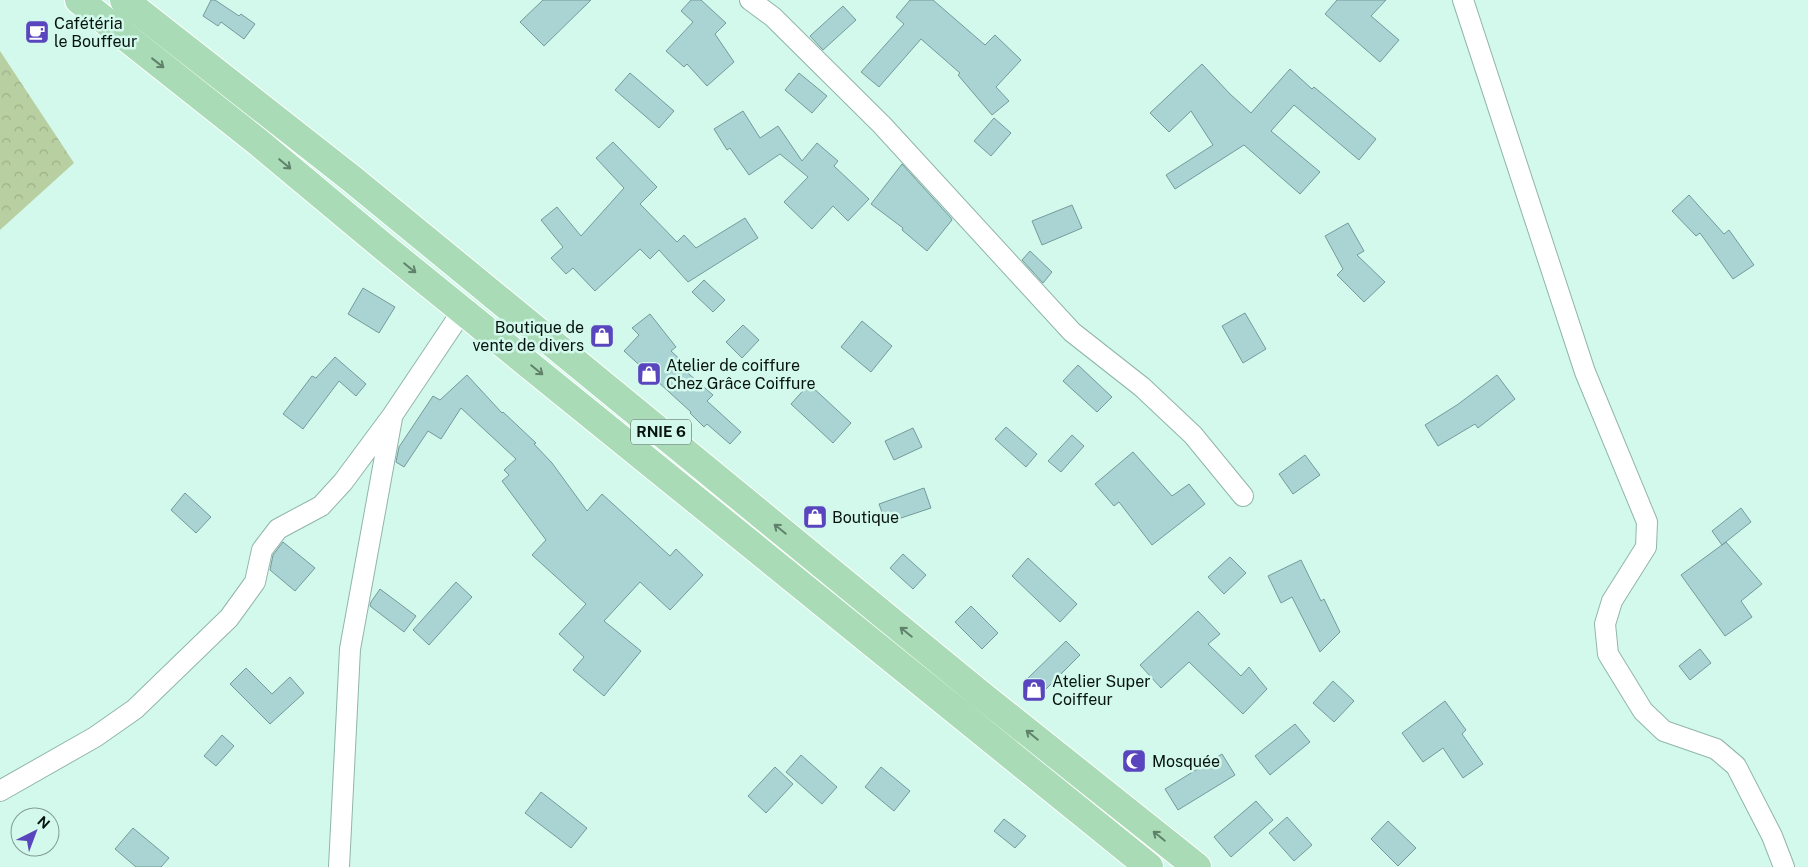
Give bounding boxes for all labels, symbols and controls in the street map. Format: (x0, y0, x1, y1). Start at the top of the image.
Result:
place label: Cafétéria le Bouffeur (54, 14, 137, 51)
cafe icon: Cafétéria le Bouffeur (24, 19, 50, 45)
one-way arrow (152, 57, 165, 68)
one-way arrow (279, 159, 292, 170)
one-way arrow (404, 263, 417, 274)
place label: Boutique de vente de divers (472, 318, 584, 355)
shop icon: Boutique de vente de divers (589, 323, 615, 349)
place label: Atelier de coiffure Chez Grâce Coiffure (666, 356, 816, 393)
shop icon: Atelier de coiffure Chez Grâce Coiffure (636, 361, 662, 387)
one-way arrow (530, 364, 543, 375)
road number: RNIE 6 (631, 420, 691, 444)
shop icon: Boutique (802, 504, 828, 530)
place label: Boutique (832, 508, 899, 527)
one-way arrow (774, 524, 787, 535)
one-way arrow (900, 627, 913, 638)
place label: Atelier Super Coiffeur (1052, 672, 1150, 709)
shop icon: Atelier Super Coiffeur (1021, 677, 1047, 703)
one-way arrow (1026, 729, 1039, 740)
mosque icon: Mosquée (1121, 748, 1147, 774)
place label: Mosquée (1152, 752, 1220, 771)
north arrow (10, 807, 60, 857)
text: N (34, 813, 53, 832)
one-way arrow (1153, 831, 1166, 842)

